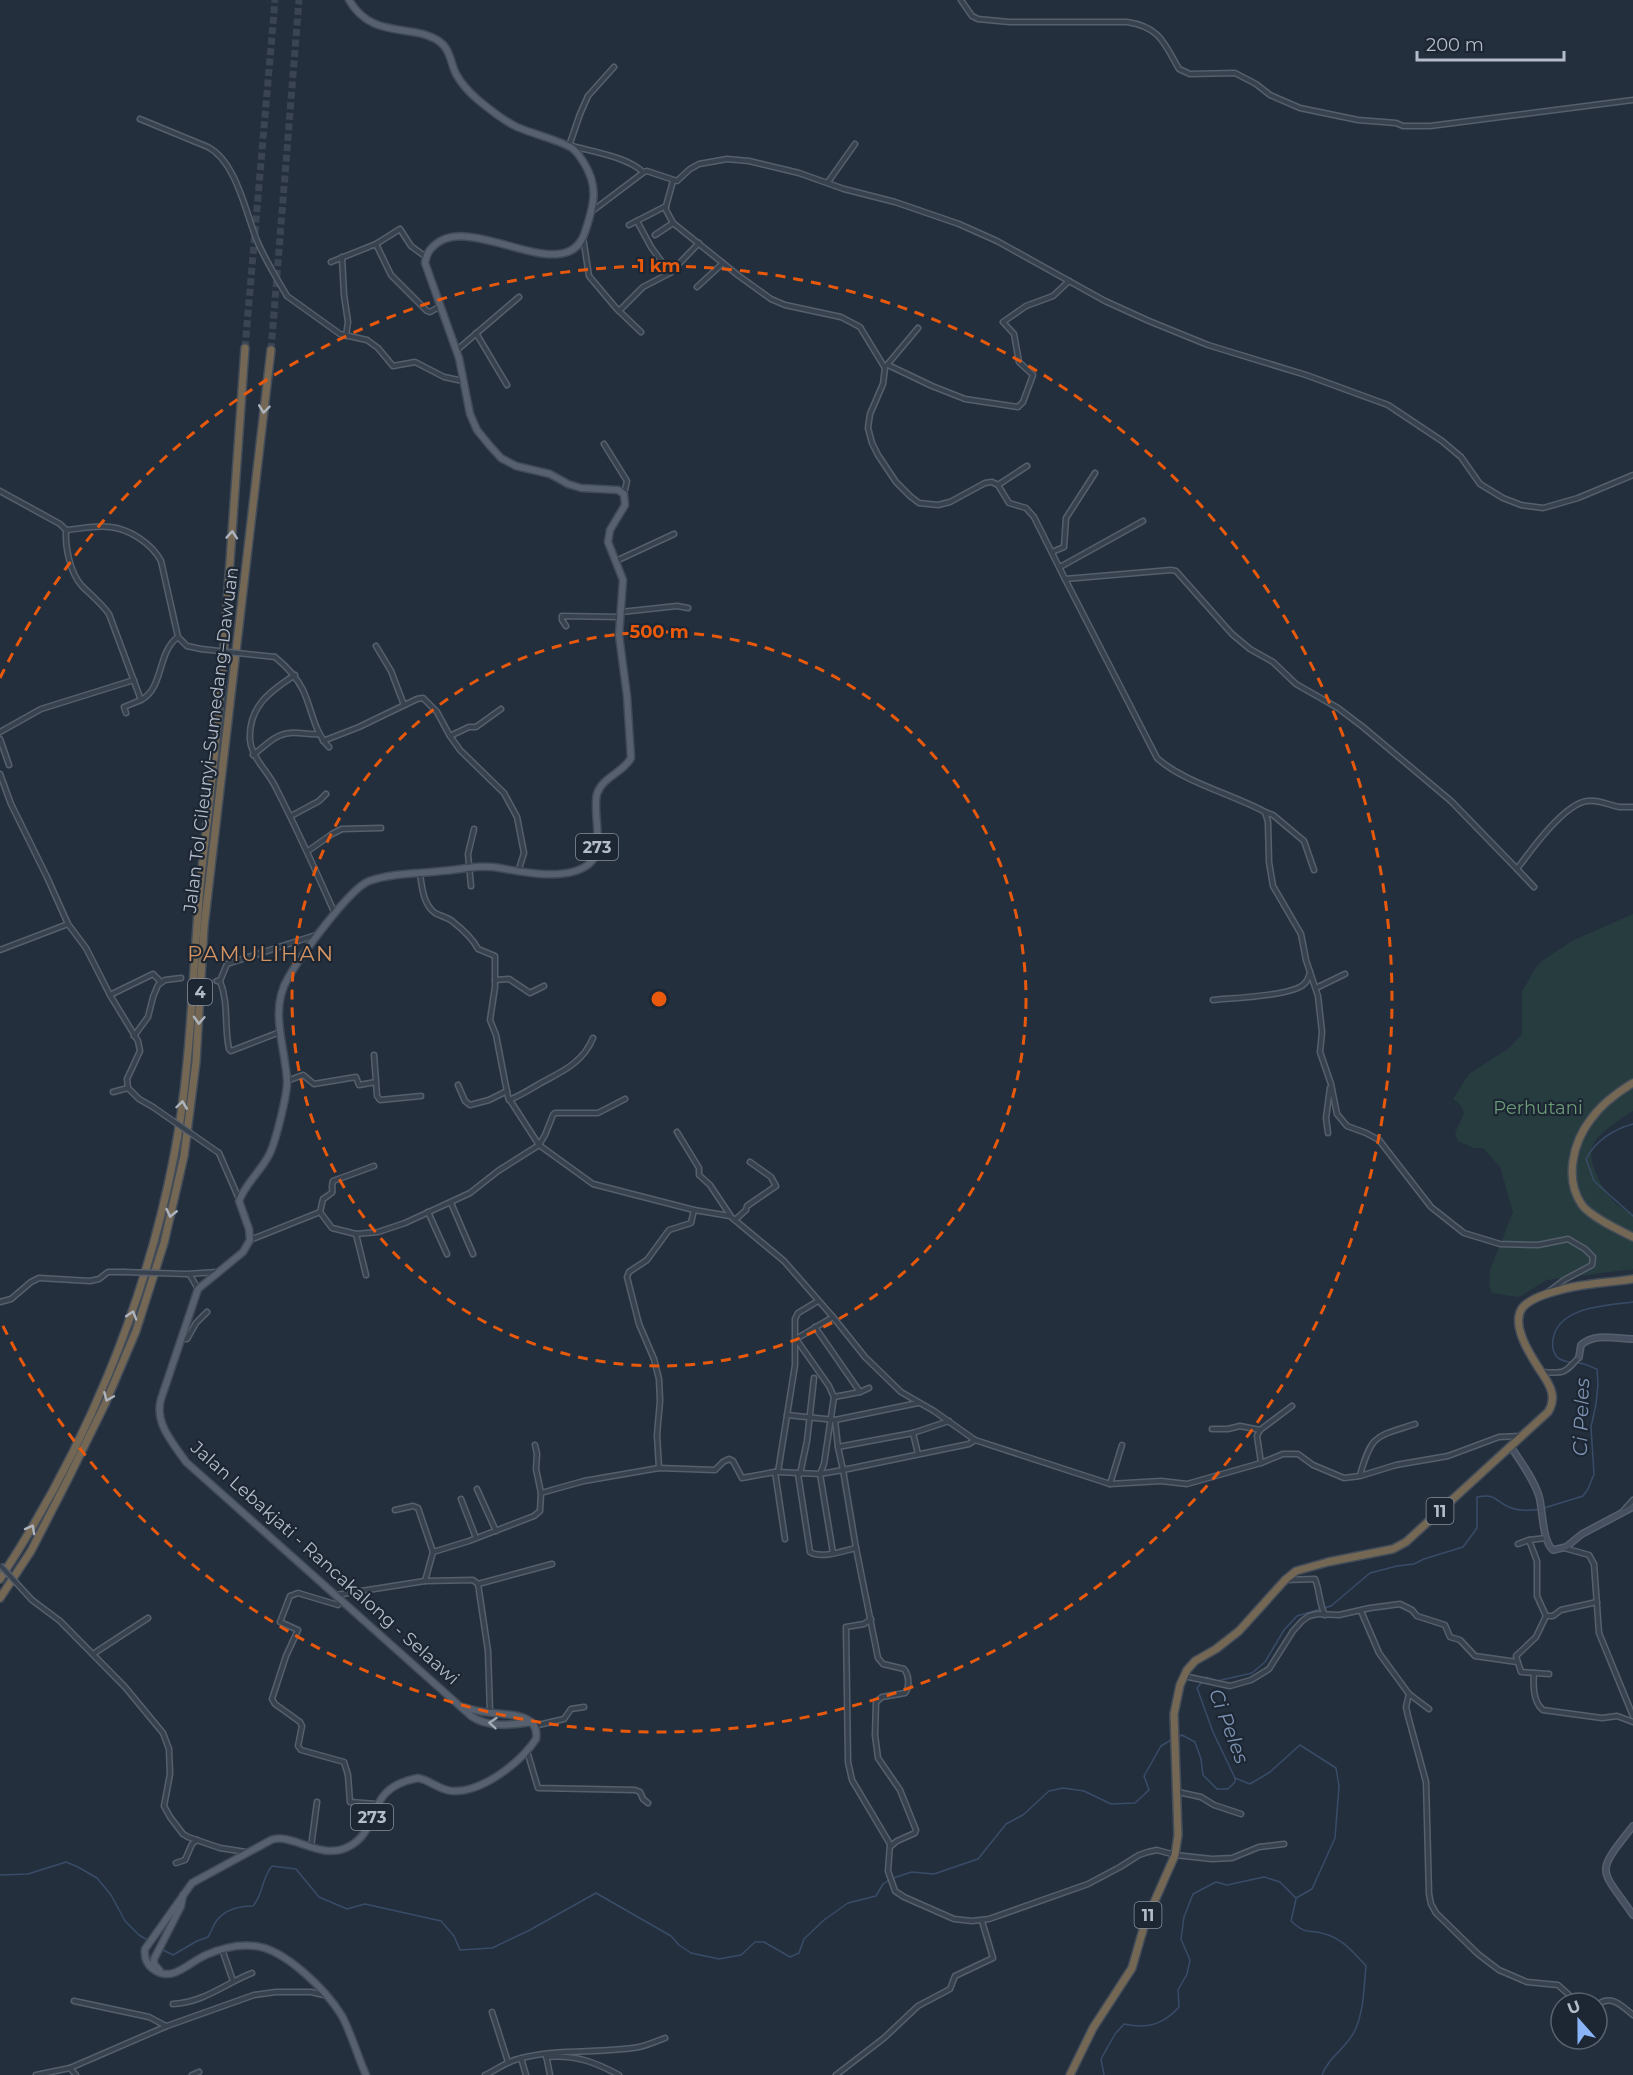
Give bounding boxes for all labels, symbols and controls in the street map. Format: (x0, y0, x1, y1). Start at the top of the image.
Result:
scale bar (1417, 24, 1564, 62)
text: 200 m (1426, 34, 1484, 56)
text: 1 km (638, 255, 680, 277)
one-way arrow (258, 404, 271, 413)
one-way arrow (225, 530, 238, 539)
street label: Jalan Tol Cileunyi–Sumedang–Dawuan (179, 566, 243, 915)
text: 500 m (629, 621, 689, 643)
road number: 273 (576, 834, 618, 860)
district label: PAMULIHAN (187, 941, 335, 966)
road number: 4 (188, 979, 212, 1005)
centre of rings (649, 989, 669, 1009)
one-way arrow (192, 1015, 205, 1024)
park label: Perhutani (1493, 1097, 1583, 1119)
one-way arrow (175, 1101, 187, 1110)
one-way arrow (165, 1207, 178, 1217)
one-way arrow (125, 1310, 137, 1321)
water label: Ci Peles (1568, 1377, 1594, 1457)
one-way arrow (103, 1390, 115, 1401)
street label: Jalan Lebakjati - Rancakalong - Selaawi (186, 1436, 464, 1689)
road number: 11 (1426, 1498, 1454, 1524)
one-way arrow (24, 1525, 35, 1535)
water label: Ci Peles (1204, 1685, 1254, 1767)
one-way arrow (489, 1717, 498, 1730)
road number: 273 (351, 1804, 393, 1830)
road number: 11 (1134, 1902, 1162, 1928)
north arrow (1549, 1991, 1609, 2051)
text: U (1565, 1996, 1583, 2019)

